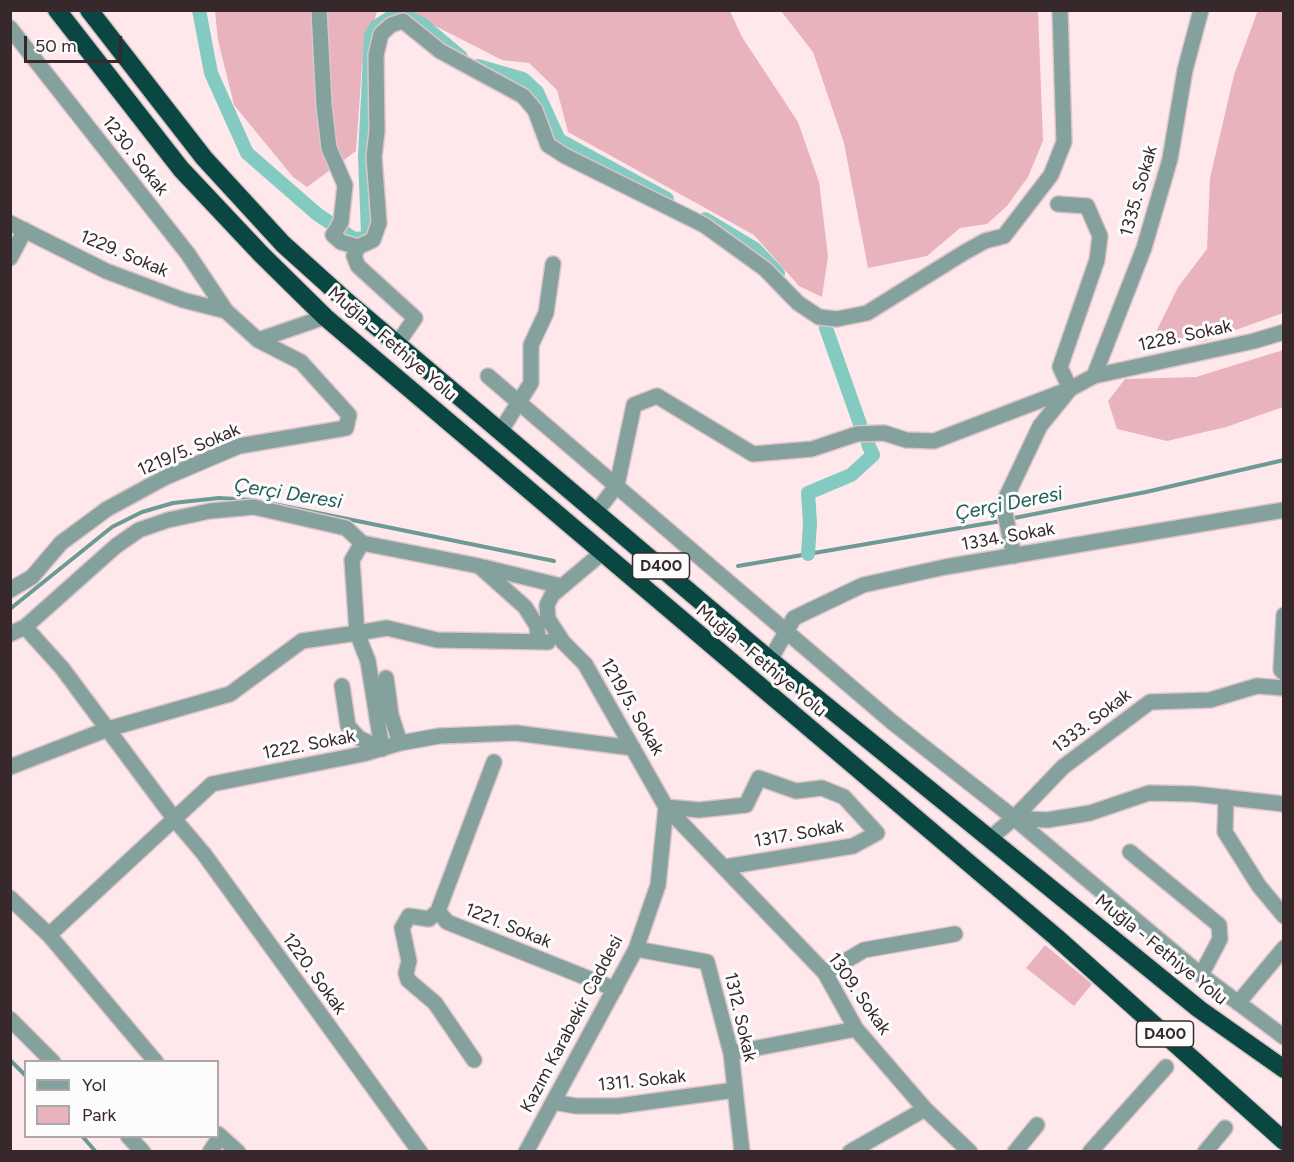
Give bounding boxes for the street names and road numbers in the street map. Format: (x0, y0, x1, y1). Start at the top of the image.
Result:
street label: 1230. Sokak (97, 112, 173, 200)
street label: 1335. Sokak (1116, 143, 1162, 239)
street label: 1229. Sokak (77, 226, 171, 282)
street label: Muğla - Fethiye Yolu (323, 282, 461, 406)
street label: 1228. Sokak (1136, 316, 1234, 356)
street label: 1219/5. Sokak (135, 419, 243, 481)
street label: 1334. Sokak (960, 518, 1056, 556)
road number: D400 (632, 553, 690, 579)
street label: Muğla - Fethiye Yolu (691, 600, 831, 722)
street label: 1219/5. Sokak (595, 655, 669, 759)
street label: 1333. Sokak (1048, 684, 1136, 758)
street label: 1222. Sokak (261, 725, 357, 765)
street label: 1317. Sokak (753, 816, 845, 852)
street label: Muğla - Fethiye Yolu (1091, 890, 1231, 1010)
street label: 1221. Sokak (462, 899, 554, 953)
street label: 1220. Sokak (277, 929, 351, 1019)
street label: Kazım Karabekir Caddesi (516, 932, 628, 1116)
street label: 1309. Sokak (823, 949, 895, 1039)
street label: 1312. Sokak (719, 970, 761, 1064)
road number: D400 (1136, 1021, 1194, 1047)
street label: 1311. Sokak (597, 1066, 687, 1096)

